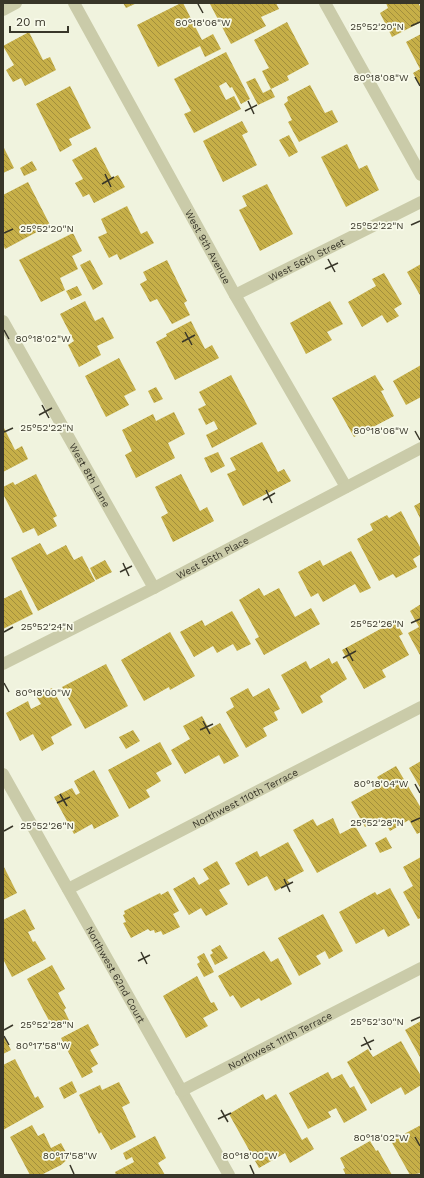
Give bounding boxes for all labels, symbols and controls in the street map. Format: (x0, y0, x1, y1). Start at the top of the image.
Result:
scale bar (10, 8, 68, 34)
text: 20 m (16, 15, 46, 29)
text: 80°18'06"W (175, 17, 231, 28)
text: 25°52'20"N (350, 21, 404, 32)
text: 80°18'08"W (353, 72, 409, 83)
street label: West 9th Avenue (183, 207, 233, 286)
text: 25°52'22"N (350, 220, 404, 231)
text: 25°52'20"N (20, 223, 74, 234)
street label: West 56th Street (267, 235, 347, 283)
text: 80°18'02"W (15, 333, 71, 344)
text: 25°52'22"N (20, 422, 74, 433)
text: 80°18'06"W (353, 425, 409, 436)
street label: West 8th Lane (68, 441, 113, 509)
street label: West 56th Place (174, 534, 251, 581)
text: 25°52'26"N (350, 618, 404, 629)
text: 25°52'24"N (21, 621, 73, 632)
text: 80°18'00"W (15, 687, 71, 698)
street label: Northwest 110th Terrace (190, 766, 300, 830)
text: 80°18'04"W (354, 778, 409, 789)
text: 25°52'28"N (350, 817, 404, 828)
text: 25°52'26"N (20, 820, 74, 831)
street label: Northwest 62nd Court (84, 924, 148, 1025)
street label: Northwest 111th Terrace (226, 1009, 334, 1072)
text: 25°52'30"N (350, 1016, 404, 1027)
text: 25°52'28"N (20, 1019, 74, 1030)
text: 80°17'58"W (16, 1040, 71, 1051)
text: 80°18'02"W (353, 1132, 409, 1143)
text: 80°17'58"W (43, 1150, 98, 1161)
text: 80°18'00"W (222, 1150, 278, 1161)

